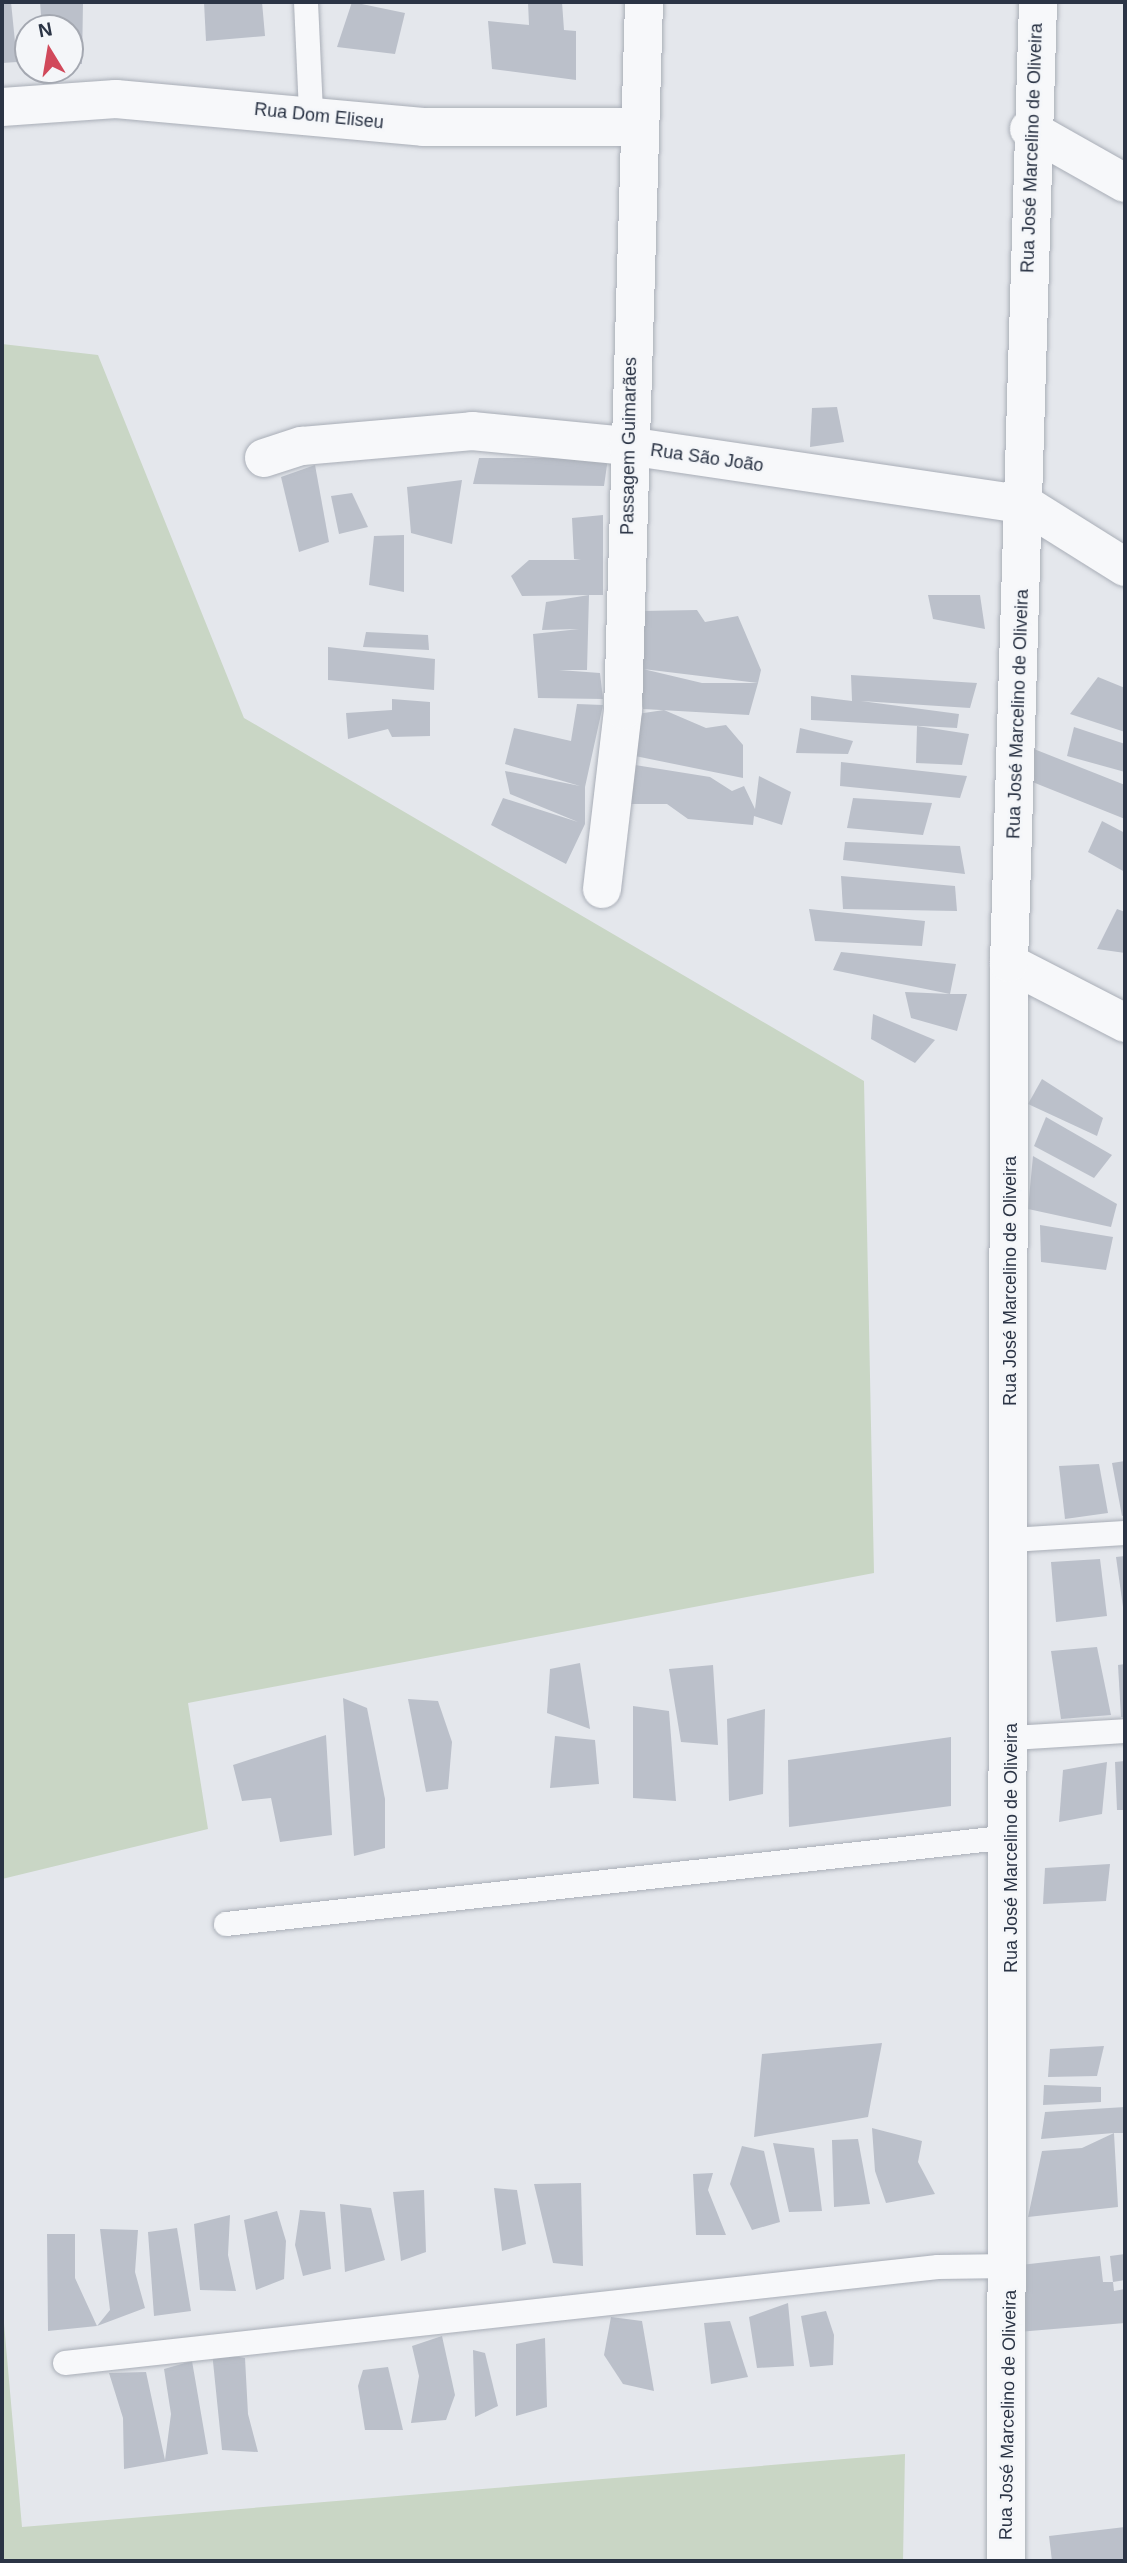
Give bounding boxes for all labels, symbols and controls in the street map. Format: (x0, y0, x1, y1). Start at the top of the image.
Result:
north arrow (14, 14, 84, 84)
text: N (37, 18, 54, 41)
street label: Rua José Marcelino de Oliveira (1017, 23, 1047, 273)
street label: Rua Dom Eliseu (253, 98, 385, 134)
street label: Passagem Guimarães (617, 357, 641, 535)
street label: Rua São João (649, 439, 765, 477)
street label: Rua José Marcelino de Oliveira (1003, 589, 1033, 839)
street label: Rua José Marcelino de Oliveira (999, 1156, 1021, 1406)
street label: Rua José Marcelino de Oliveira (1000, 1723, 1022, 1973)
street label: Rua José Marcelino de Oliveira (995, 2290, 1021, 2540)

